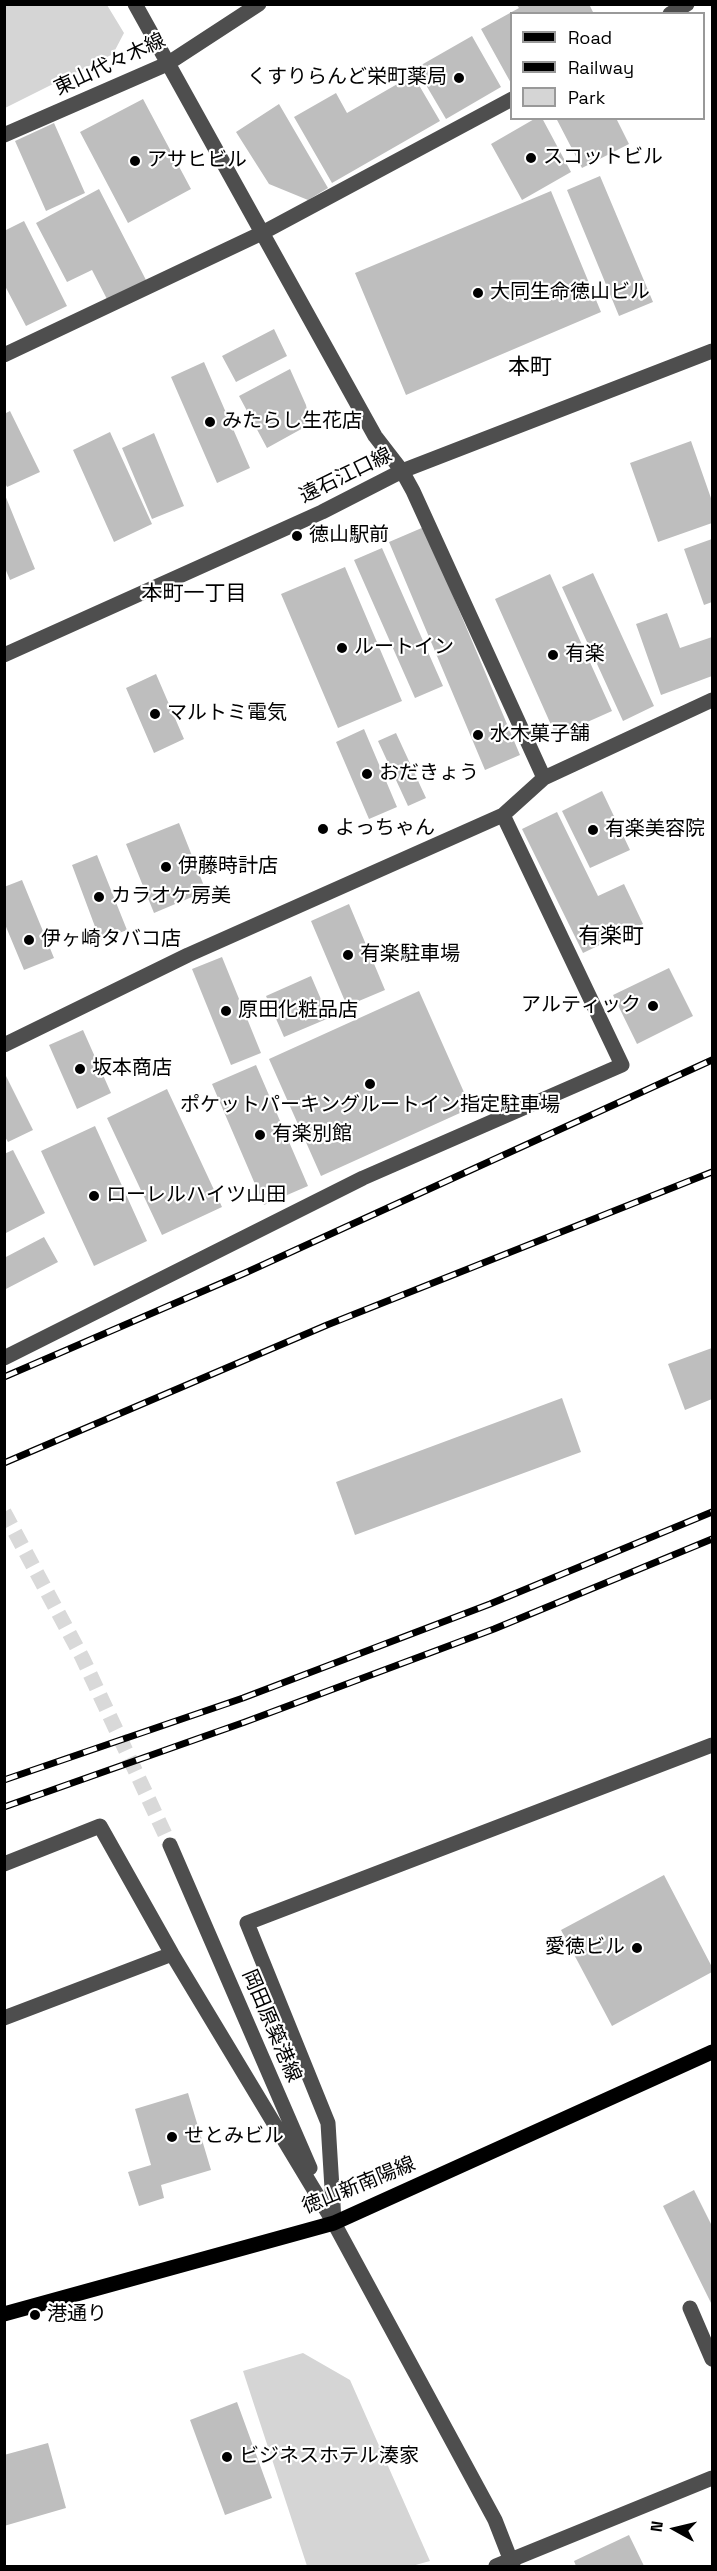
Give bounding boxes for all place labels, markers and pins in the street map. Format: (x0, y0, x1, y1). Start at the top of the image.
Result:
place label: くすりらんど栄町薬局 (247, 66, 447, 90)
marker: くすりらんど栄町薬局 (452, 71, 466, 85)
place label: スコットビル (543, 146, 663, 170)
place label: アサヒビル (147, 149, 247, 173)
marker: スコットビル (524, 151, 538, 165)
marker: アサヒビル (128, 154, 142, 168)
place label: 大同生命徳山ビル (490, 281, 650, 305)
marker: 大同生命徳山ビル (471, 286, 485, 300)
place label: みたらし生花店 (222, 410, 362, 434)
marker: みたらし生花店 (203, 415, 217, 429)
place label: 徳山駅前 (309, 524, 389, 548)
marker: 徳山駅前 (290, 529, 304, 543)
place label: ルートイン (354, 636, 454, 660)
marker: ルートイン (335, 641, 349, 655)
place label: 有楽 (565, 643, 605, 667)
marker: 有楽 (546, 648, 560, 662)
place label: マルトミ電気 (167, 702, 287, 726)
marker: マルトミ電気 (148, 707, 162, 721)
place label: 水木菓子舗 (490, 723, 590, 747)
marker: 水木菓子舗 (471, 728, 485, 742)
place label: おだきょう (379, 762, 479, 786)
marker: おだきょう (360, 767, 374, 781)
place label: よっちゃん (335, 817, 435, 841)
place label: 有楽美容院 (605, 818, 705, 842)
marker: よっちゃん (316, 822, 330, 836)
marker: 有楽美容院 (586, 823, 600, 837)
place label: 伊藤時計店 (178, 855, 278, 879)
marker: 伊藤時計店 (159, 860, 173, 874)
place label: カラオケ房美 (111, 885, 231, 909)
marker: カラオケ房美 (92, 890, 106, 904)
place label: 伊ヶ崎タバコ店 (41, 928, 181, 952)
marker: 伊ヶ崎タバコ店 (22, 933, 36, 947)
place label: 有楽駐車場 (360, 943, 460, 967)
marker: 有楽駐車場 (341, 948, 355, 962)
place label: アルティック (521, 994, 641, 1018)
place label: 原田化粧品店 (238, 999, 358, 1023)
marker: アルティック (646, 999, 660, 1013)
marker: 原田化粧品店 (219, 1004, 233, 1018)
place label: 坂本商店 (92, 1057, 172, 1081)
marker: 坂本商店 (73, 1062, 87, 1076)
marker: ポケットパーキングルートイン指定駐車場 (363, 1077, 377, 1091)
place label: ポケットパーキングルートイン指定駐車場 (180, 1094, 560, 1118)
place label: 有楽別館 (272, 1123, 352, 1147)
marker: 有楽別館 (253, 1128, 267, 1142)
place label: ローレルハイツ山田 (106, 1184, 286, 1208)
marker: ローレルハイツ山田 (87, 1189, 101, 1203)
place label: 愛徳ビル (545, 1936, 625, 1960)
marker: 愛徳ビル (630, 1941, 644, 1955)
place label: せとみビル (184, 2125, 284, 2149)
marker: せとみビル (165, 2130, 179, 2144)
place label: 港通り (47, 2303, 107, 2327)
marker: 港通り (28, 2308, 42, 2322)
place label: ビジネスホテル湊家 (239, 2445, 419, 2469)
marker: ビジネスホテル湊家 (220, 2450, 234, 2464)

